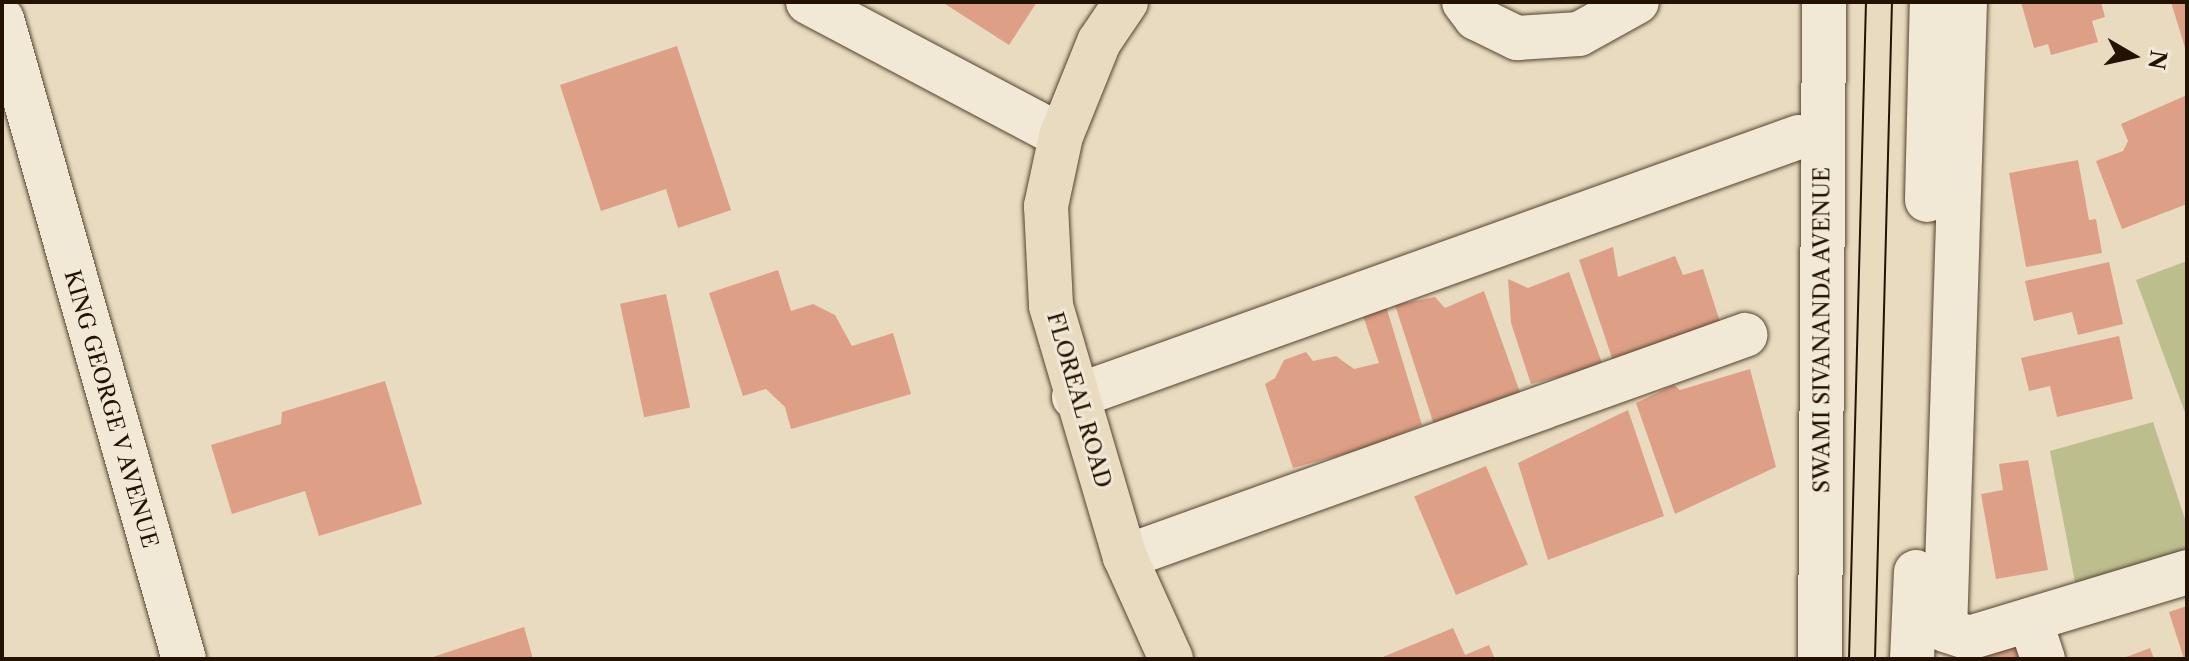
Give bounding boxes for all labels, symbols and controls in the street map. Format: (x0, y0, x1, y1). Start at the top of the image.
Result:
north arrow (2093, 16, 2173, 96)
text: N (2142, 48, 2172, 71)
street label: SWAMI SIVANANDA AVENUE (1809, 166, 1835, 494)
street label: KING GEORGE V AVENUE (58, 266, 164, 552)
street label: FLOREAL ROAD (1041, 309, 1117, 491)

